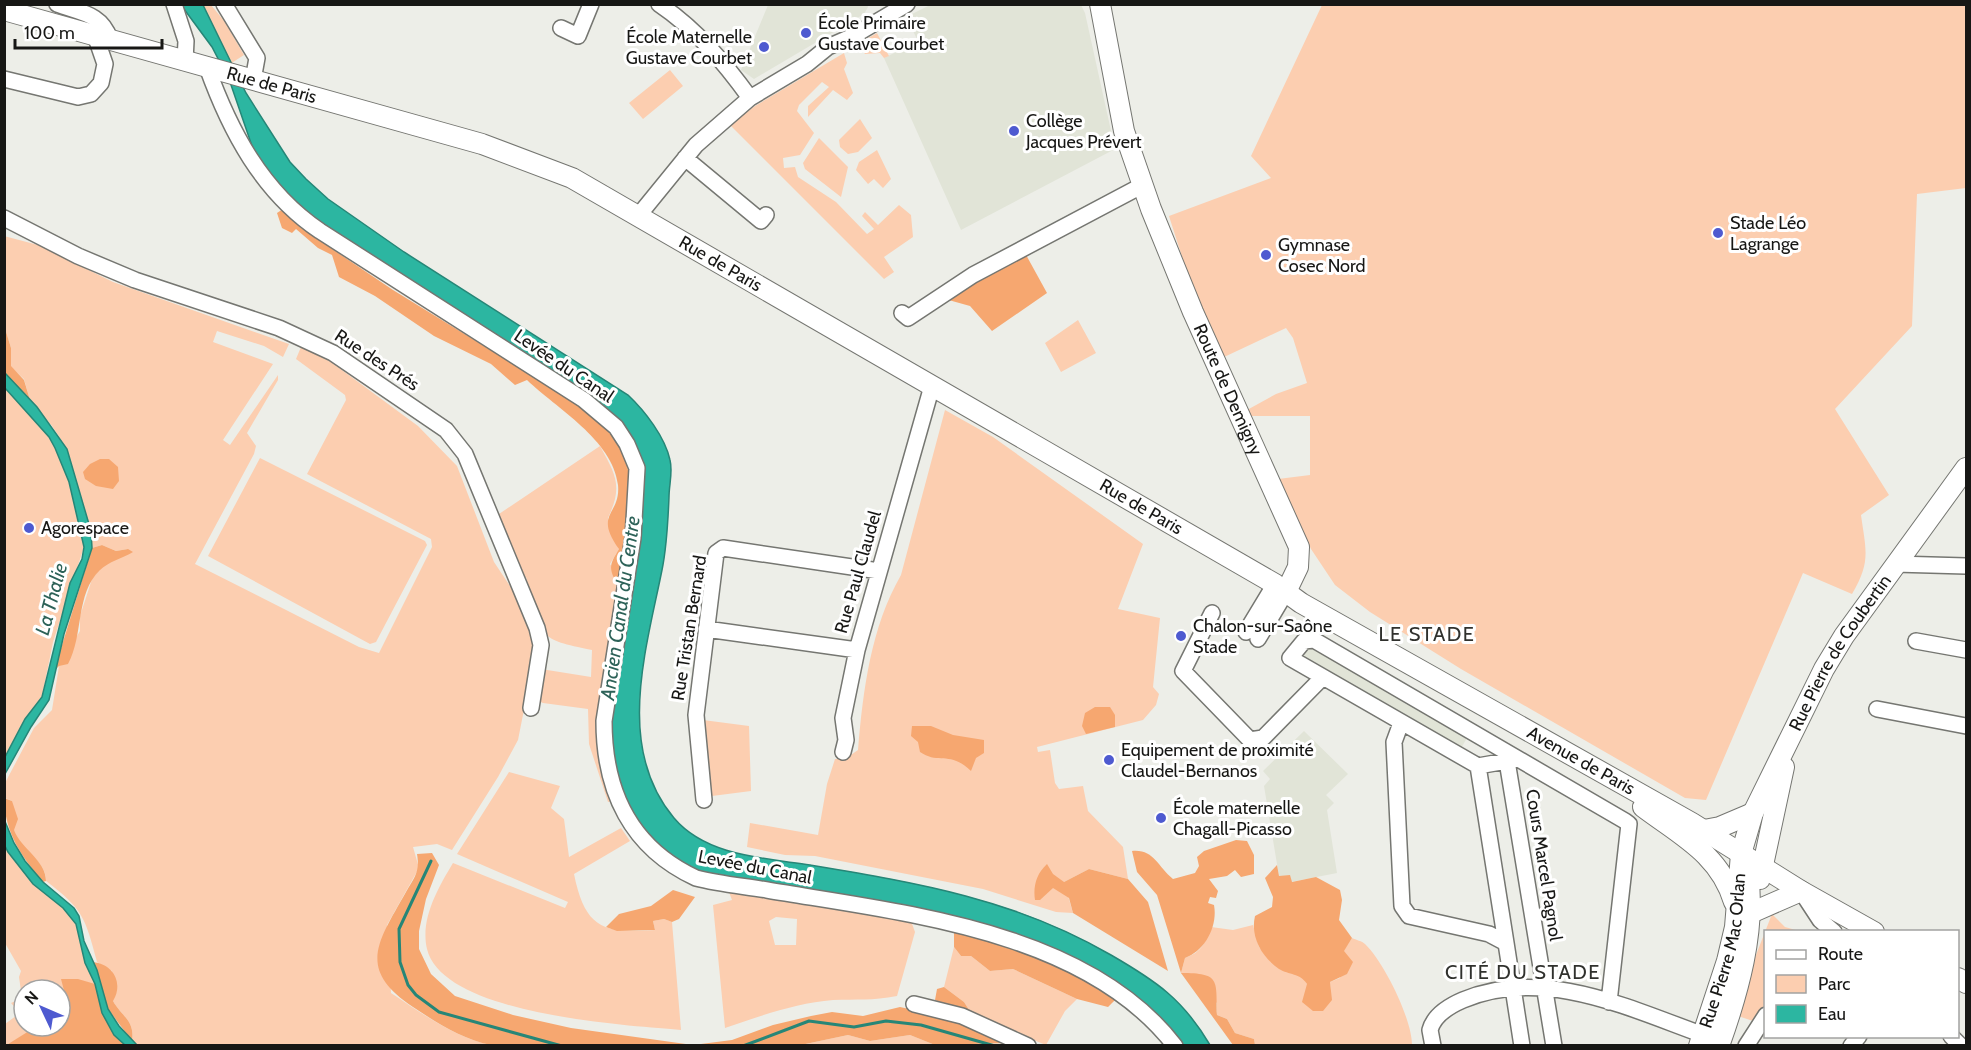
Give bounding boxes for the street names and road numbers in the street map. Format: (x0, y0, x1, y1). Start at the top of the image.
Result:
street label: Rue de Paris (224, 62, 319, 108)
street label: Rue de Paris (675, 231, 766, 296)
street label: Route de Demigny (1189, 320, 1267, 459)
street label: Rue des Prés (331, 325, 423, 395)
street label: Levée du Canal (510, 325, 619, 408)
street label: Rue de Paris (1096, 474, 1187, 539)
street label: Rue Paul Claudel (830, 507, 886, 636)
street label: Rue Tristan Bernard (667, 554, 711, 702)
street label: Rue Pierre de Coubertin (1784, 570, 1896, 735)
street label: Avenue de Paris (1523, 722, 1639, 800)
street label: Cours Marcel Pagnol (1521, 788, 1567, 943)
street label: Levée du Canal (696, 845, 814, 889)
street label: Rue Pierre Mac Orlan (1695, 872, 1750, 1031)

